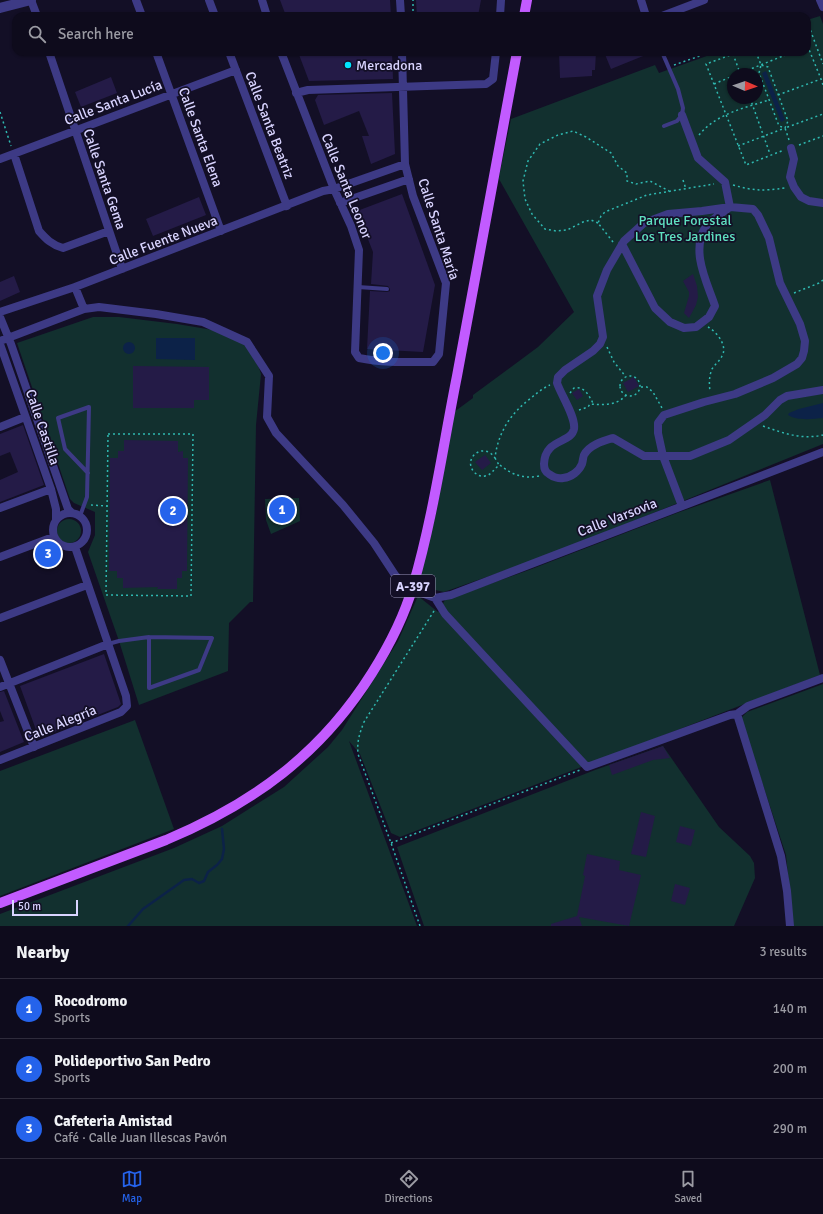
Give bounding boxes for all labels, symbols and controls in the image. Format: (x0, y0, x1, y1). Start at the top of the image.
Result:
search box (12, 12, 811, 56)
icon: search (26, 23, 48, 45)
text: Search here (58, 25, 134, 43)
place label: Mercadona (356, 57, 422, 74)
marker: Mercadona (343, 60, 353, 70)
north arrow (727, 68, 763, 104)
street label: Calle Santa Beatriz (241, 69, 298, 181)
street label: Calle Santa Lucía (62, 76, 164, 129)
street label: Calle Santa Elena (175, 85, 226, 189)
street label: Calle Santa Gema (79, 127, 130, 232)
street label: Calle Santa Leonor (318, 131, 376, 242)
street label: Calle Santa María (414, 176, 463, 282)
street label: Calle Fuente Nueva (106, 212, 220, 269)
park label: Parque Forestal Los Tres Jardines (635, 212, 735, 245)
your location (373, 343, 393, 363)
street label: Calle Castilla (22, 387, 63, 467)
pin: 1 (269, 495, 295, 525)
street label: Calle Varsovia (575, 495, 659, 540)
pin: 2 (160, 496, 186, 526)
pin: 3 (35, 539, 61, 569)
road number: A-397 (391, 575, 435, 597)
street label: Calle Alegría (22, 701, 99, 746)
scale bar (12, 898, 78, 917)
text: 50 m (18, 900, 41, 913)
text: Nearby (16, 942, 69, 963)
text: 3 results (759, 944, 807, 960)
text: Rocodromo (54, 992, 127, 1010)
text: 1 (25, 1001, 33, 1017)
text: 140 m (773, 1001, 807, 1017)
text: Sports (54, 1010, 90, 1026)
text: Polideportivo San Pedro (54, 1052, 211, 1070)
text: 2 (25, 1061, 33, 1077)
text: 200 m (773, 1061, 807, 1077)
text: Sports (54, 1070, 90, 1086)
text: Cafeteria Amistad (54, 1112, 172, 1130)
text: 3 (25, 1121, 33, 1137)
text: 290 m (773, 1121, 807, 1137)
text: Café · Calle Juan Illescas Pavón (54, 1130, 227, 1146)
tab: Map (121, 1168, 143, 1205)
tab: Directions (385, 1168, 433, 1205)
tab: Saved (674, 1168, 702, 1205)

